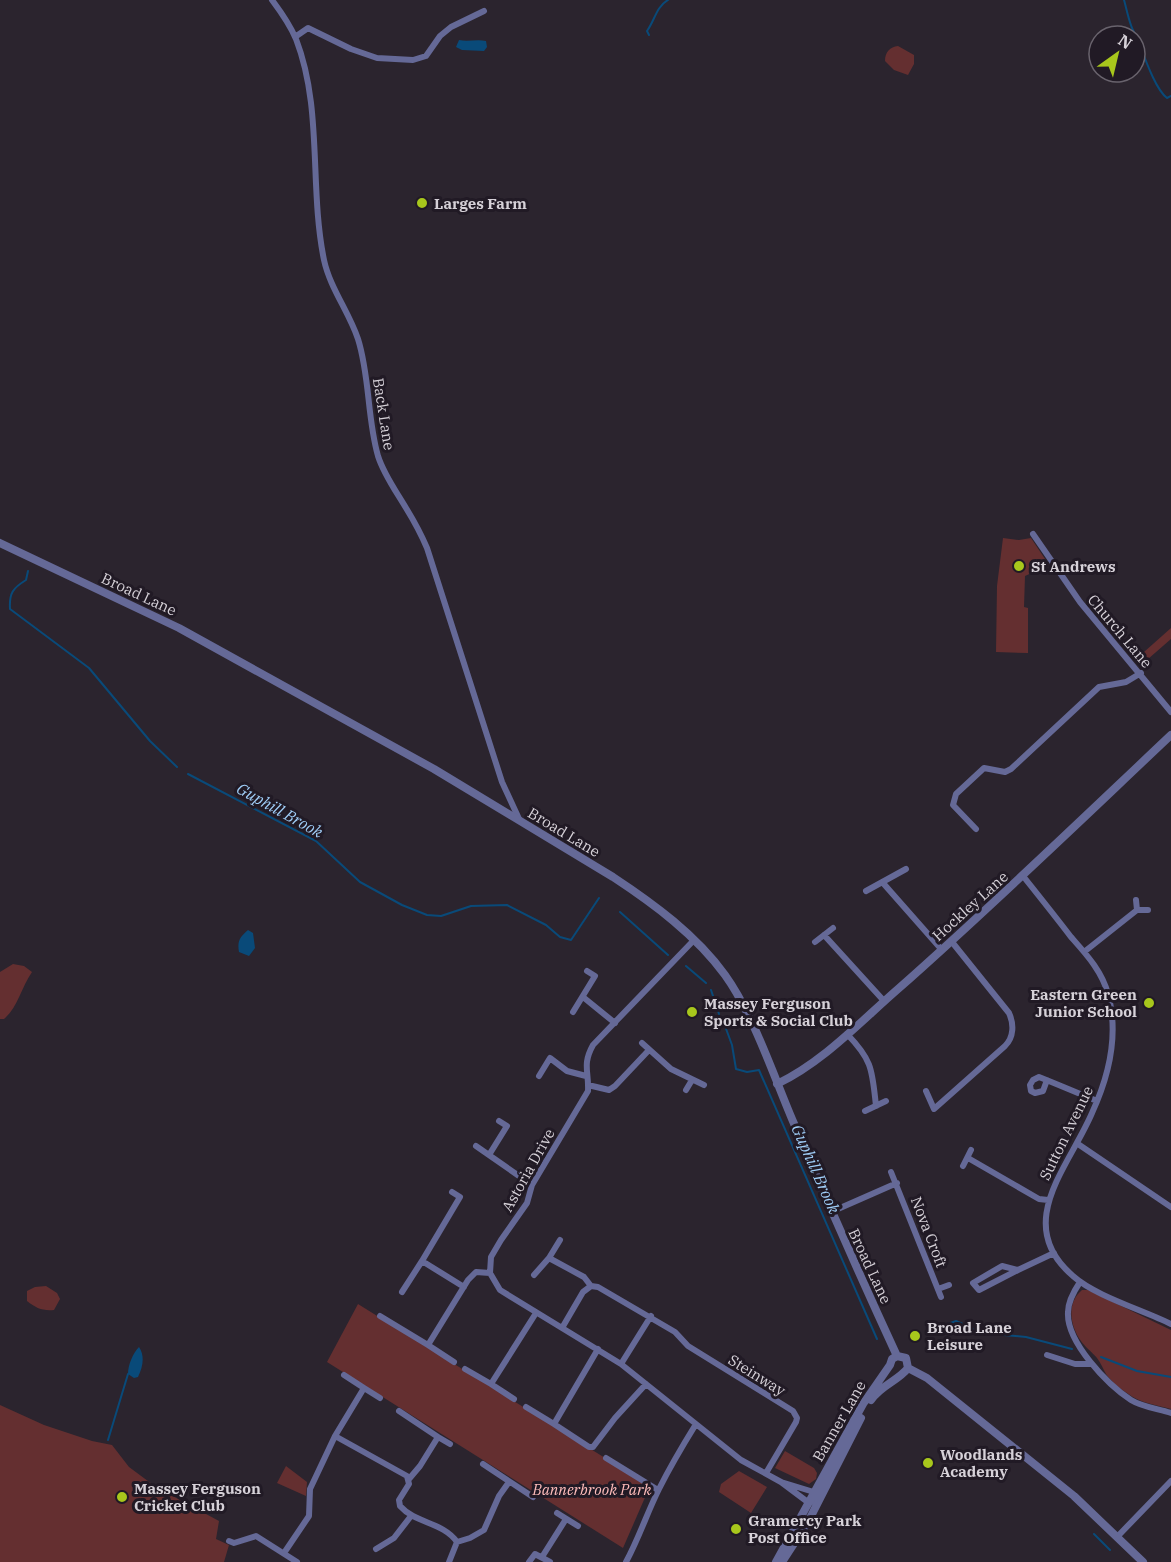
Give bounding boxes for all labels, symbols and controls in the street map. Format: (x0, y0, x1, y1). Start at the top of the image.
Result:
north arrow (1087, 24, 1147, 84)
text: N (1115, 30, 1136, 53)
place label: Larges Farm (434, 194, 527, 213)
marker: Larges Farm (415, 196, 429, 210)
street label: Back Lane (369, 376, 399, 452)
place label: St Andrews (1031, 557, 1116, 576)
marker: St Andrews (1012, 559, 1026, 573)
street label: Broad Lane (98, 568, 180, 620)
street label: Church Lane (1084, 590, 1156, 672)
water label: Guphill Brook (233, 778, 327, 842)
street label: Broad Lane (524, 803, 604, 861)
street label: Hockley Lane (928, 867, 1012, 945)
place label: Eastern Green Junior School (1030, 985, 1137, 1021)
place label: Massey Ferguson Sports & Social Club (704, 994, 853, 1030)
marker: Eastern Green Junior School (1142, 996, 1156, 1010)
marker: Massey Ferguson Sports & Social Club (685, 1005, 699, 1019)
street label: Sutton Avenue (1035, 1083, 1097, 1183)
water label: Guphill Brook (787, 1121, 845, 1217)
street label: Astoria Drive (497, 1125, 559, 1215)
street label: Nova Croft (907, 1194, 951, 1270)
street label: Broad Lane (844, 1225, 896, 1307)
place label: Broad Lane Leisure (927, 1318, 1012, 1354)
marker: Broad Lane Leisure (908, 1329, 922, 1343)
street label: Steinway (725, 1350, 789, 1400)
street label: Banner Lane (808, 1377, 870, 1465)
place label: Woodlands Academy (940, 1445, 1022, 1481)
marker: Woodlands Academy (921, 1456, 935, 1470)
place label: Massey Ferguson Cricket Club (134, 1479, 261, 1515)
park label: Bannerbrook Park (531, 1480, 652, 1499)
marker: Massey Ferguson Cricket Club (115, 1490, 129, 1504)
place label: Gramercy Park Post Office (748, 1511, 862, 1547)
marker: Gramercy Park Post Office (729, 1522, 743, 1536)

